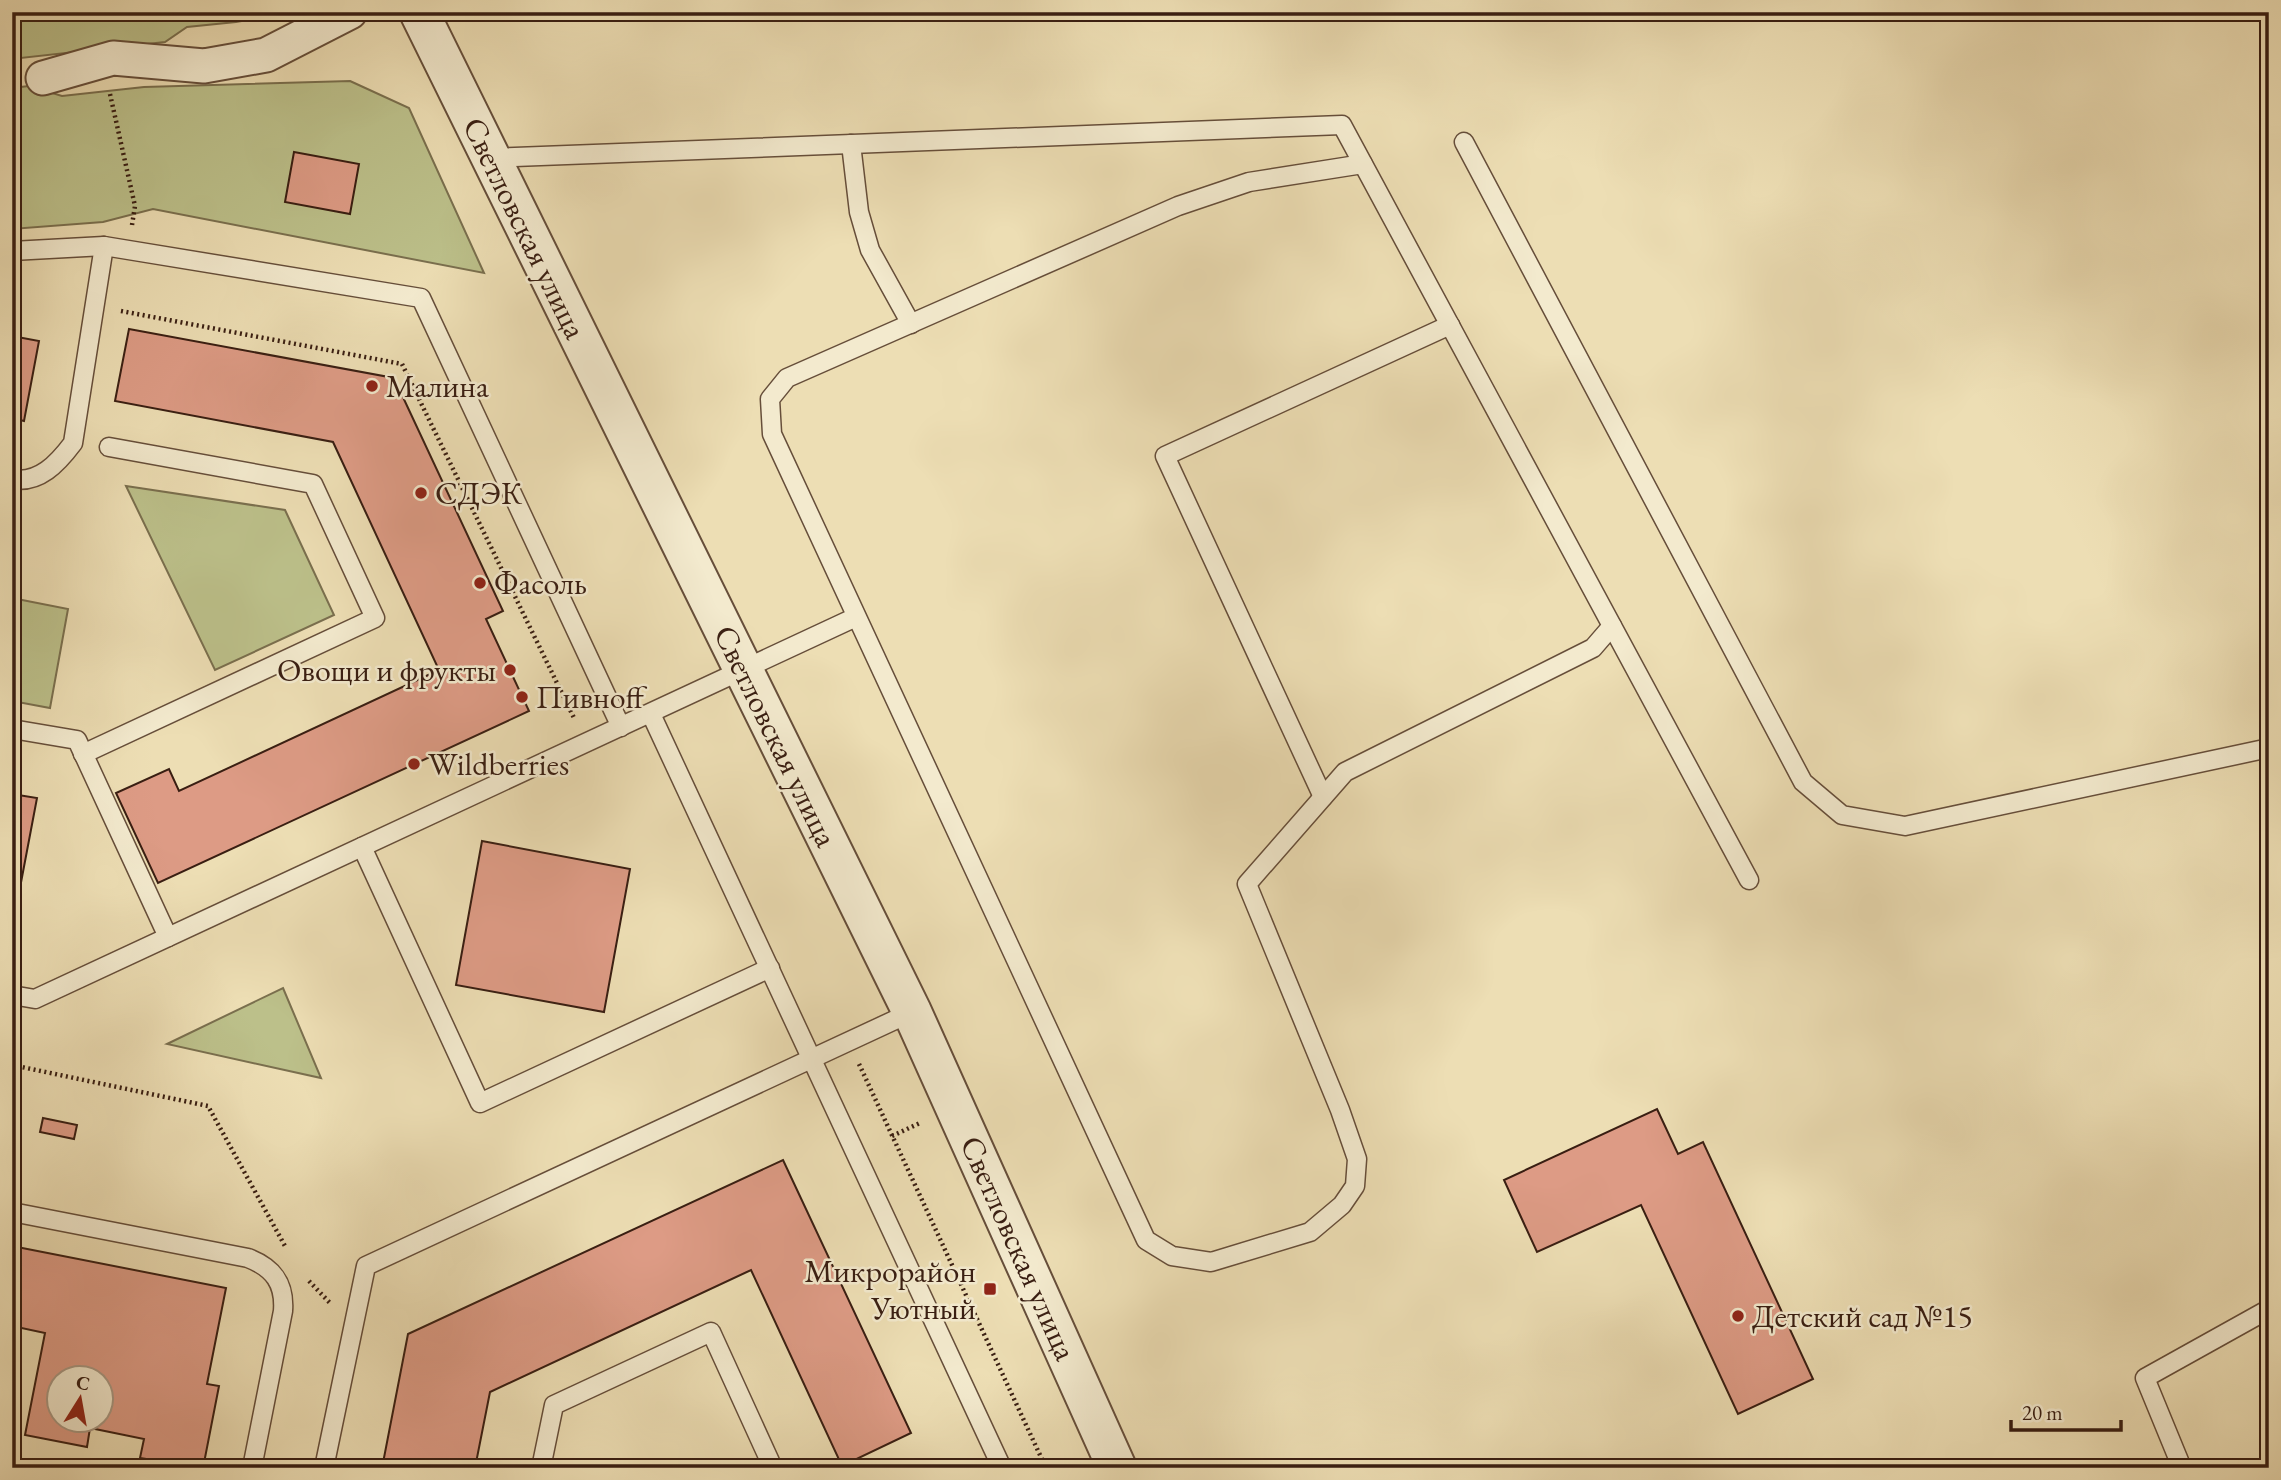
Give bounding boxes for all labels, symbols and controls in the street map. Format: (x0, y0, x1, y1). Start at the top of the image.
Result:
street label: Светловская улица (453, 110, 597, 346)
place label: Малина (386, 365, 489, 407)
marker: Малина (364, 378, 380, 394)
place label: СДЭК (435, 472, 523, 514)
marker: СДЭК (413, 485, 429, 501)
place label: Фасоль (494, 562, 587, 604)
marker: Фасоль (472, 575, 488, 591)
street label: Светловская улица (704, 618, 848, 854)
place label: Овощи и фрукты (277, 649, 496, 691)
marker: Овощи и фрукты (502, 662, 518, 678)
place label: Пивноff (536, 676, 647, 718)
marker: Пивноff (514, 689, 530, 705)
place label: Wildberries (428, 743, 569, 785)
marker: Wildberries (406, 756, 422, 772)
street label: Светловская улица (951, 1129, 1087, 1367)
place label: Микрорайон Уютный (804, 1250, 976, 1329)
marker: Микрорайон Уютный (982, 1281, 998, 1297)
place label: Детский сад №15 (1752, 1295, 1973, 1337)
marker: Детский сад №15 (1730, 1308, 1746, 1324)
north arrow (46, 1364, 116, 1434)
text: С (74, 1369, 92, 1396)
scale bar (2011, 1389, 2122, 1433)
text: 20 m (2022, 1399, 2063, 1426)

